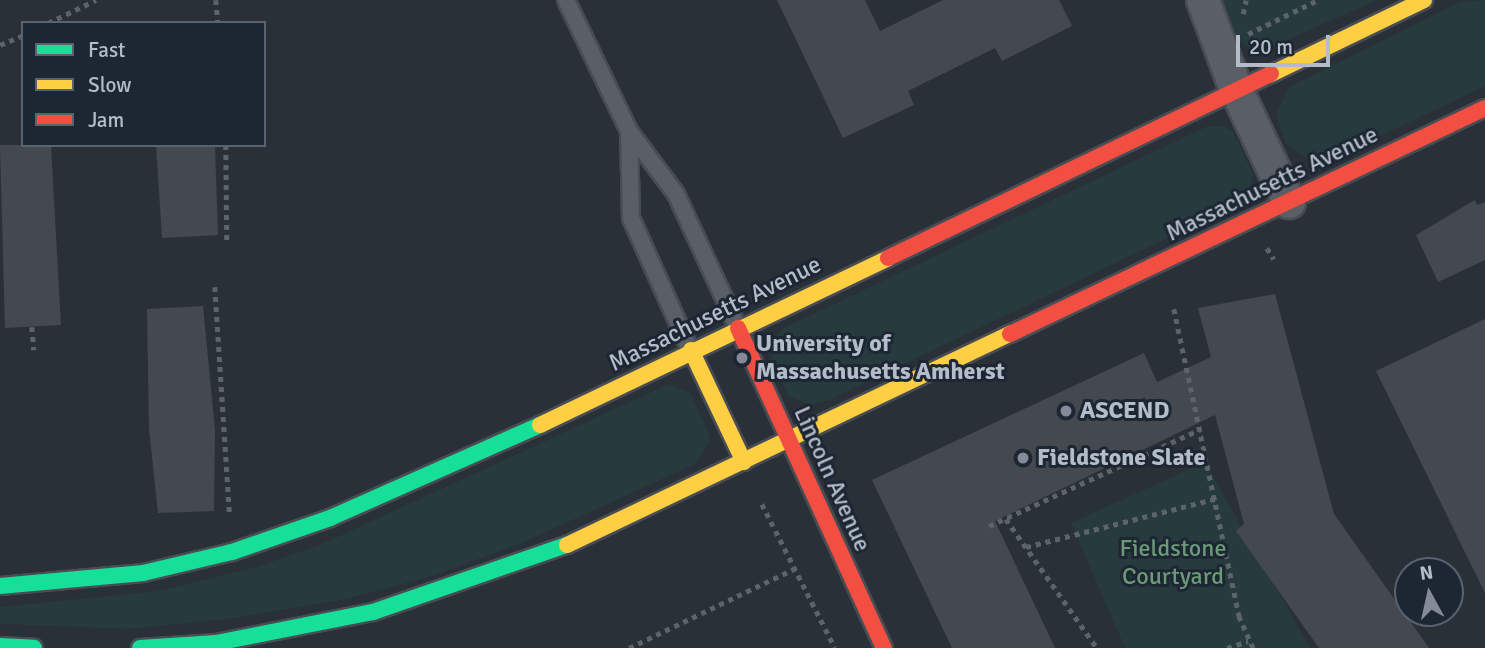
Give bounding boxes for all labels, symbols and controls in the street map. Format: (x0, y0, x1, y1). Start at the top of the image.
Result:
legend (21, 21, 266, 147)
scale bar (1240, 21, 1334, 65)
text: 20 m (1249, 34, 1293, 60)
text: Fast (88, 37, 125, 63)
text: Slow (88, 72, 132, 98)
text: Jam (88, 107, 124, 133)
street label: Massachusetts Avenue (1161, 120, 1383, 248)
street label: Massachusetts Avenue (604, 250, 826, 378)
place label: University of Massachusetts Amherst (756, 330, 1005, 386)
marker: University of Massachusetts Amherst (734, 350, 750, 366)
place label: ASCEND (1080, 397, 1170, 425)
street label: Lincoln Avenue (787, 402, 877, 556)
marker: ASCEND (1058, 403, 1074, 419)
place label: Fieldstone Slate (1037, 444, 1205, 472)
marker: Fieldstone Slate (1015, 450, 1031, 466)
park label: Fieldstone Courtyard (1120, 535, 1226, 591)
north arrow (1394, 557, 1464, 627)
text: N (1418, 560, 1435, 586)

